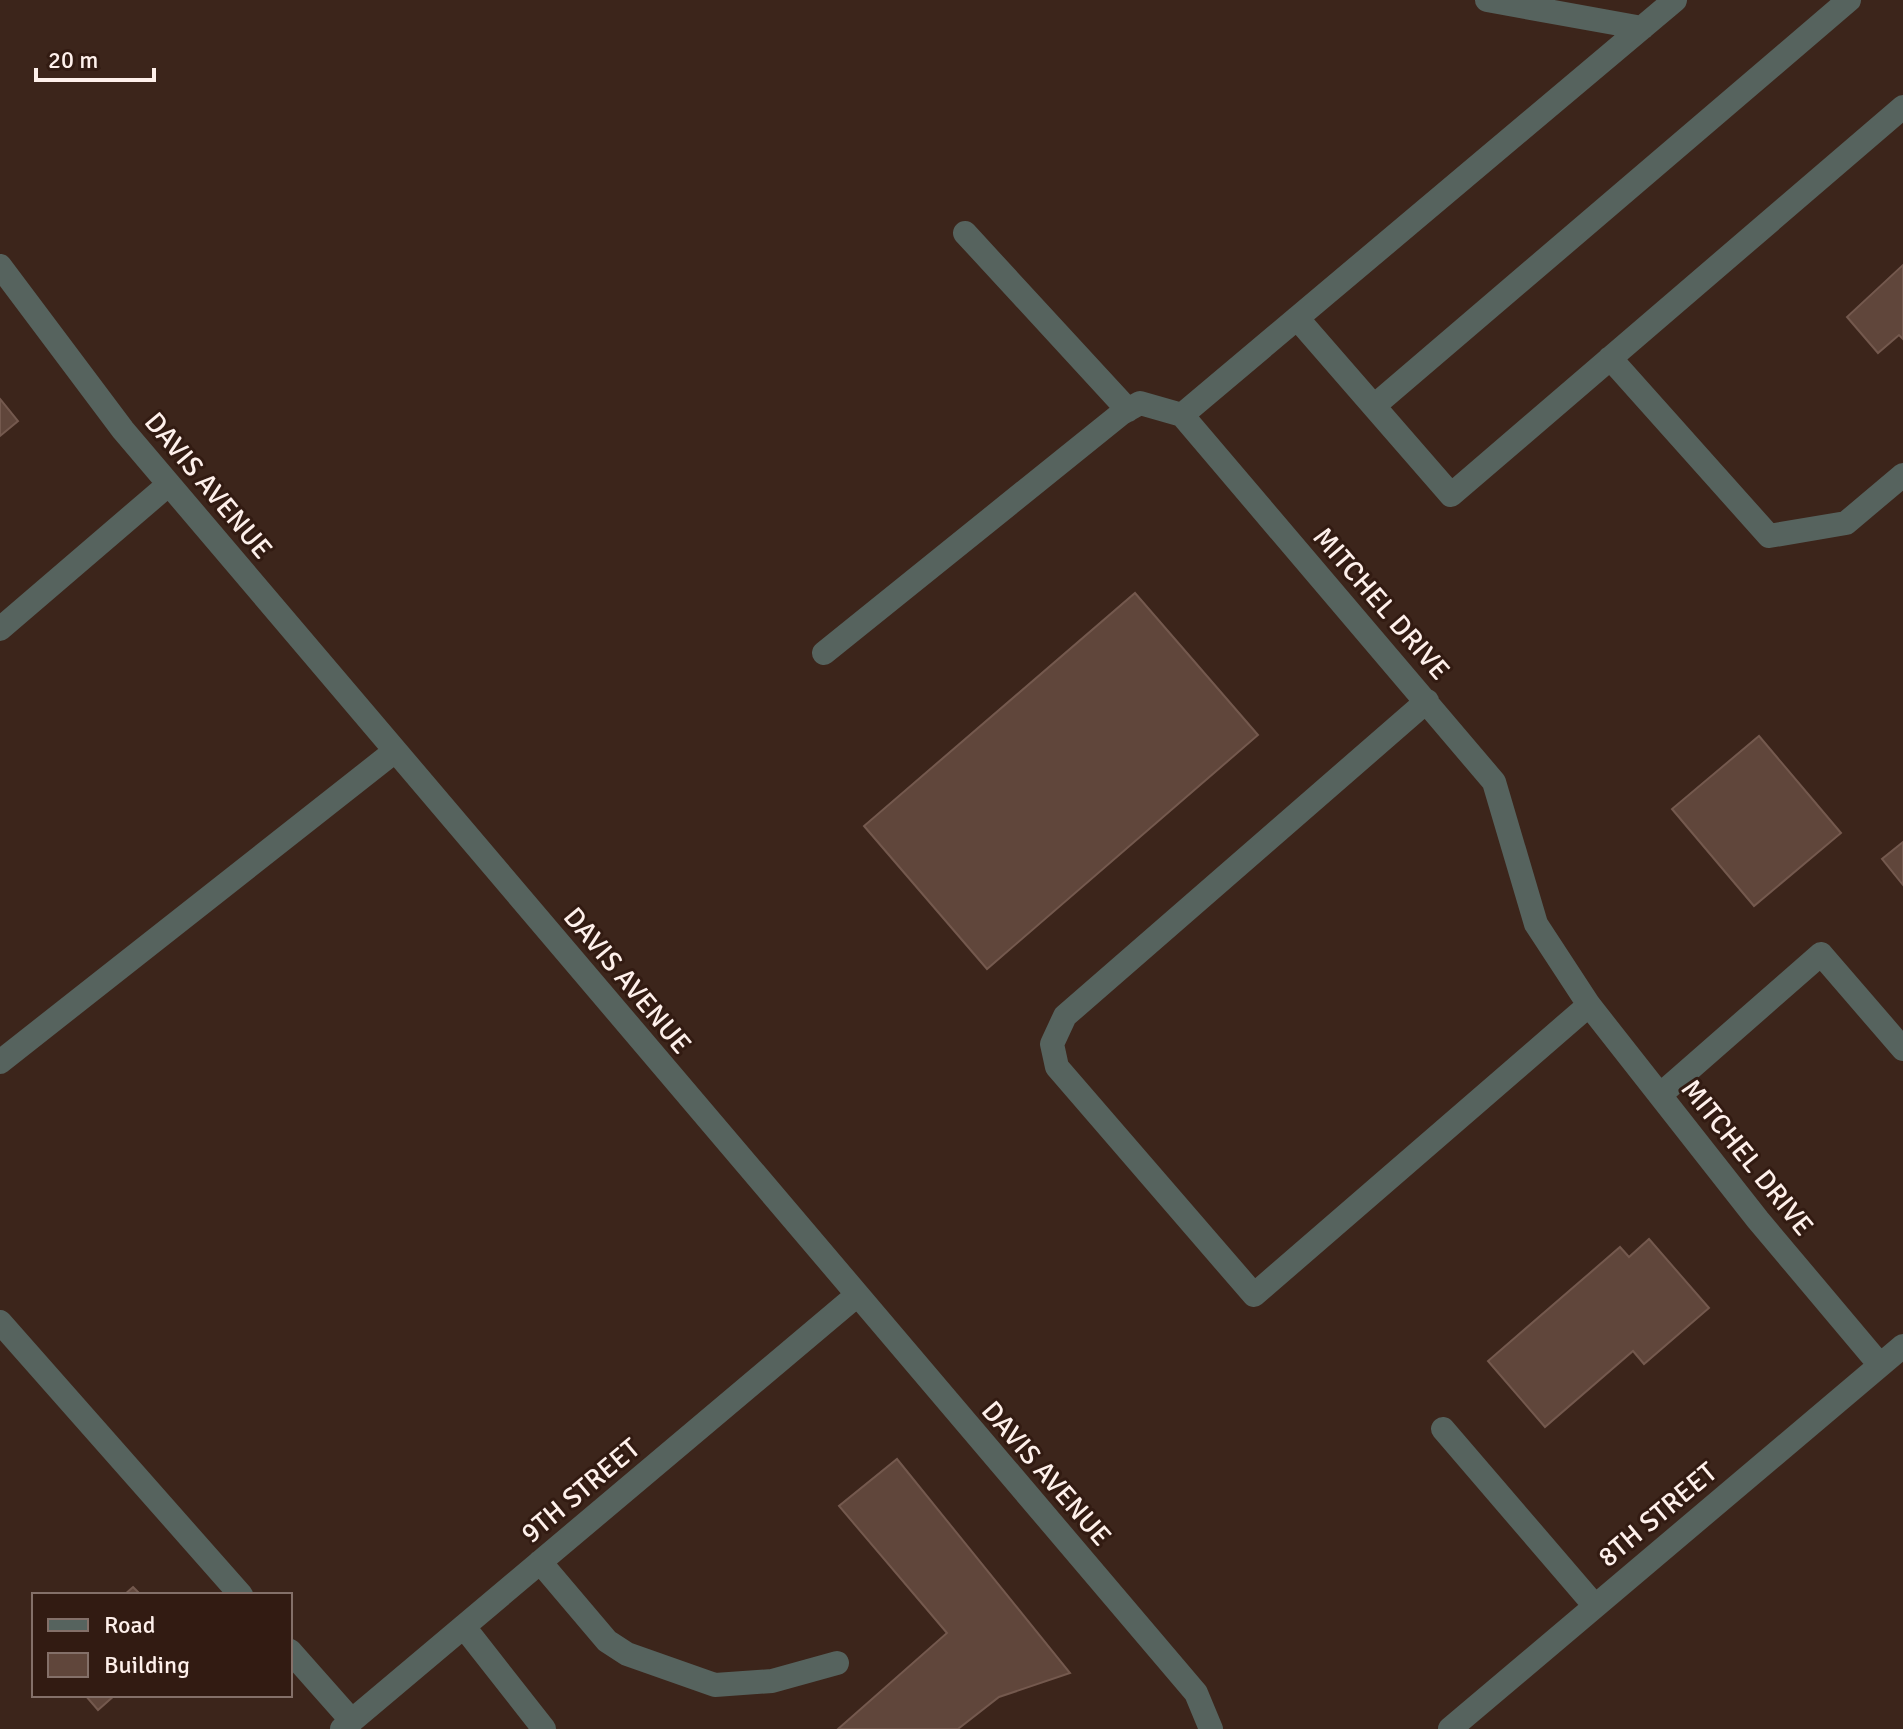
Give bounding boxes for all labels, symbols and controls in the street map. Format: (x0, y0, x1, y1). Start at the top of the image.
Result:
scale bar (36, 32, 154, 82)
text: 20 m (48, 45, 98, 75)
street label: DAVIS AVENUE (137, 405, 279, 566)
street label: MITCHEL DRIVE (1306, 520, 1457, 687)
street label: DAVIS AVENUE (556, 900, 698, 1061)
street label: MITCHEL DRIVE (1674, 1073, 1821, 1243)
street label: DAVIS AVENUE (974, 1394, 1118, 1553)
street label: 9TH STREET (514, 1431, 647, 1550)
street label: 8TH STREET (1591, 1455, 1724, 1574)
legend (32, 1593, 292, 1697)
text: Road (104, 1610, 155, 1640)
text: Building (104, 1650, 190, 1680)

